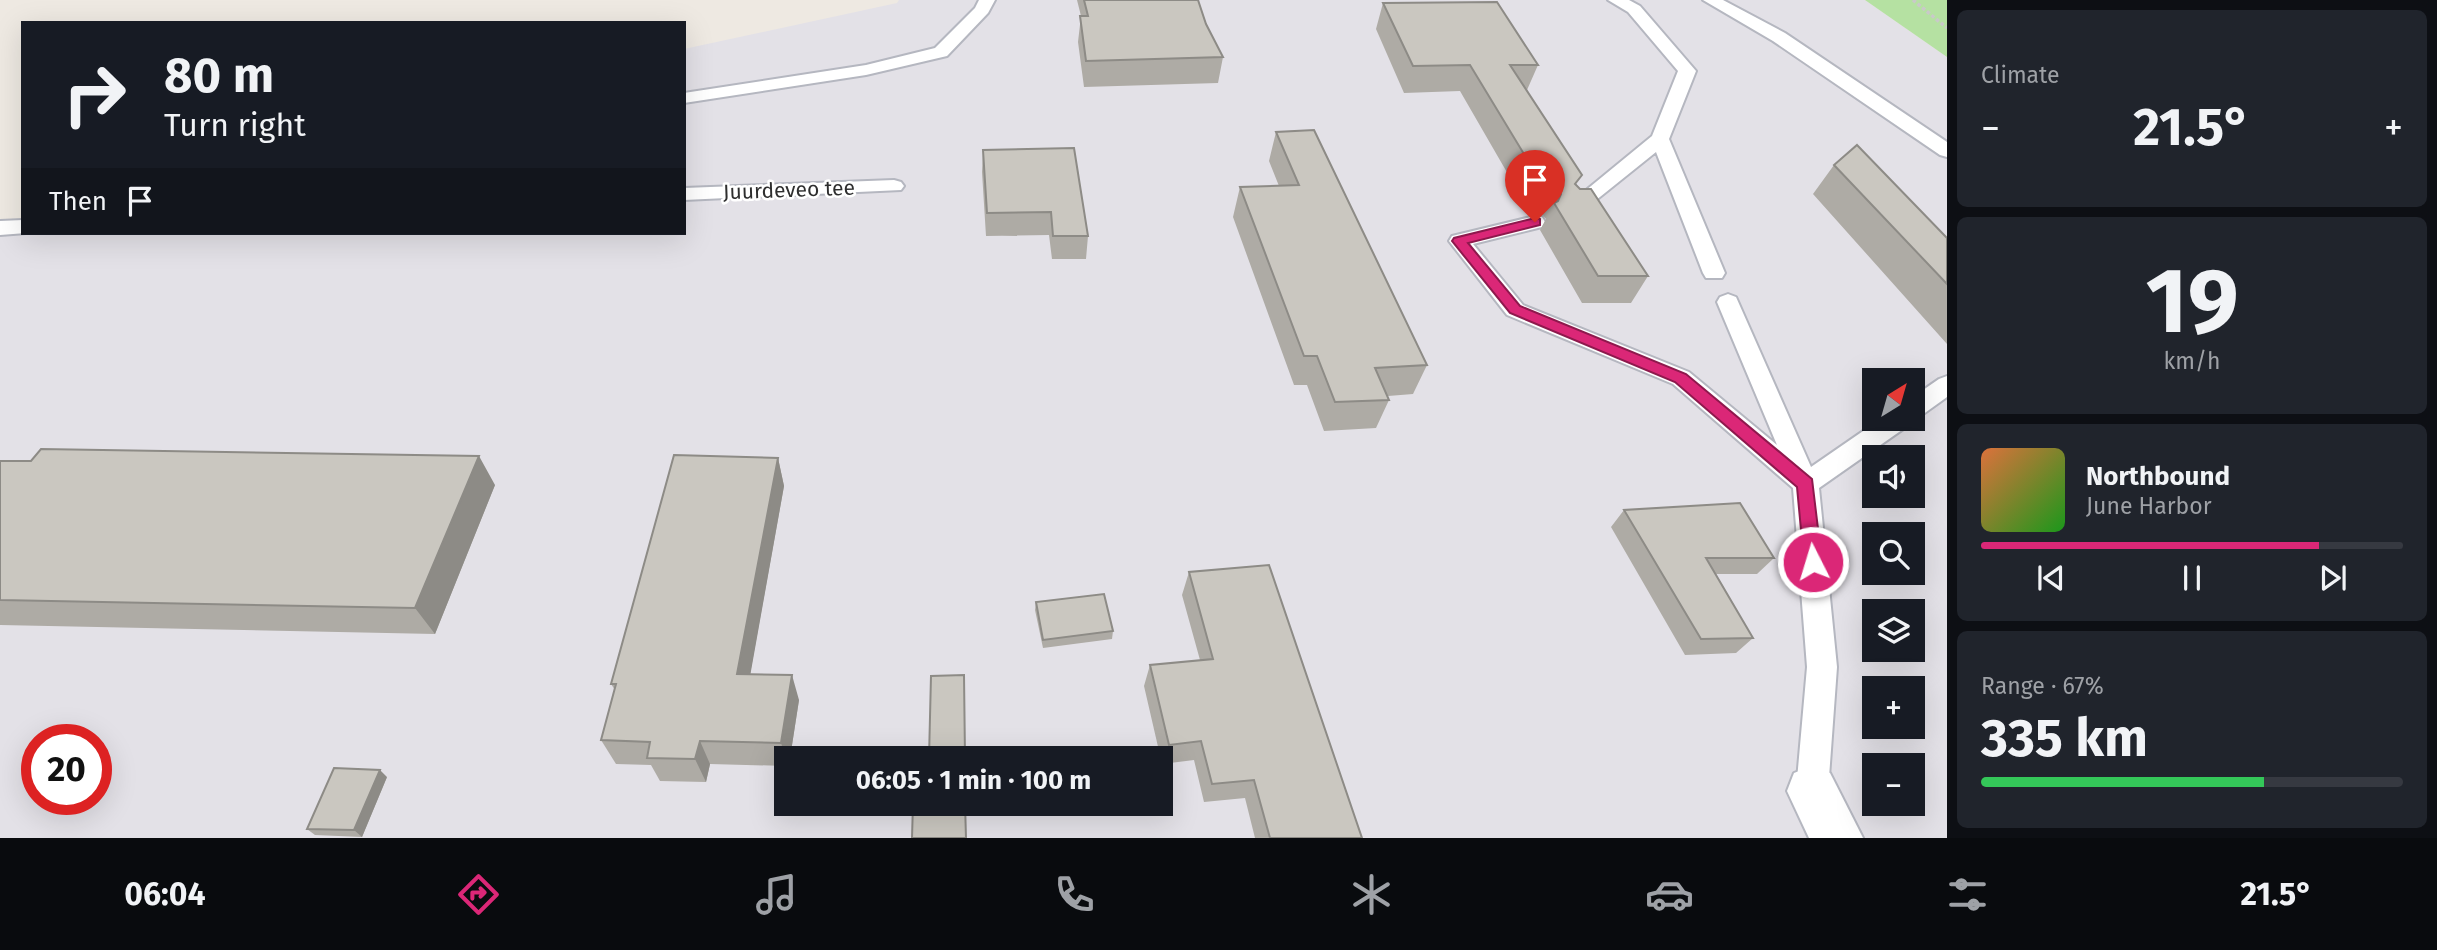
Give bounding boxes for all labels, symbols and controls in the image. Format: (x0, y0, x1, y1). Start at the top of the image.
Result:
text: 80 m (164, 46, 274, 105)
icon: right (49, 49, 140, 140)
text: Climate (1981, 61, 2060, 89)
text: 21.5° (2133, 96, 2251, 159)
text: − (1981, 105, 2000, 151)
text: + (2384, 105, 2403, 151)
text: Turn right (164, 106, 306, 144)
pin (1505, 150, 1565, 222)
icon: arrive (1516, 161, 1554, 199)
street label: Juurdeveo tee (723, 175, 855, 205)
icon: arrive (121, 182, 159, 220)
text: Then (49, 186, 107, 217)
text: 19 (2145, 247, 2239, 356)
text: km/h (2164, 347, 2220, 375)
north arrow (1862, 368, 1925, 430)
map controls (1862, 368, 1925, 816)
button: sound (1862, 445, 1925, 508)
text: Northbound (2086, 461, 2230, 492)
text: June Harbor (2086, 492, 2212, 520)
button: search (1862, 522, 1925, 585)
position arrow (1776, 525, 1850, 599)
icon: previous (2032, 559, 2070, 597)
icon: pause (2173, 559, 2211, 597)
icon: next (2314, 559, 2352, 597)
button: layers (1862, 599, 1925, 662)
text: Range · 67% (1981, 672, 2104, 700)
button: + (1862, 676, 1925, 739)
text: 335 km (1981, 707, 2148, 770)
speed limit sign: 20 (21, 724, 112, 815)
button: − (1862, 753, 1925, 816)
text: 06:05 · 1 min · 100 m (856, 765, 1091, 796)
icon: directions (454, 870, 503, 919)
icon: music (752, 870, 801, 919)
icon: phone (1050, 870, 1099, 919)
icon: climate (1347, 870, 1396, 919)
icon: car (1645, 870, 1694, 919)
icon: filters (1943, 870, 1992, 919)
text: 06:04 (124, 875, 206, 913)
text: 21.5° (2240, 875, 2313, 913)

